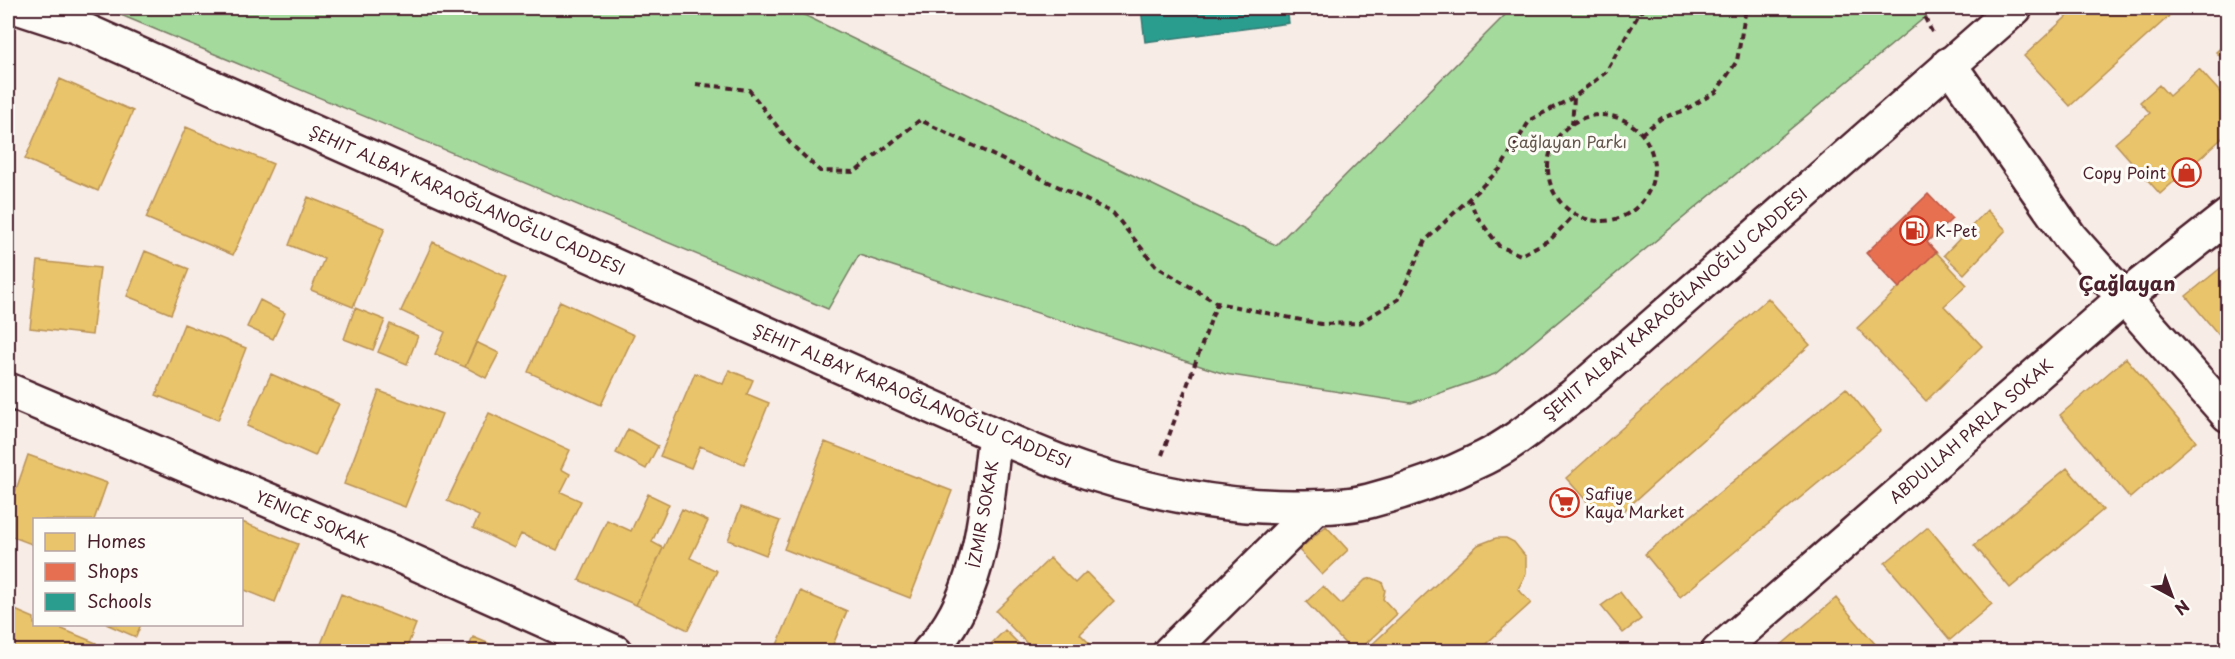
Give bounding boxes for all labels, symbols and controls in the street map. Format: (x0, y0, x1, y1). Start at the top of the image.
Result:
street label: ŞEHIT ALBAY KARAOĞLANOĞLU CADDESI (305, 118, 629, 280)
park label: Çağlayan Parkı (1507, 129, 1627, 153)
shop icon: Copy Point (2171, 157, 2203, 189)
place label: Copy Point (2082, 160, 2166, 184)
street label: ŞEHIT ALBAY KARAOĞLANOĞLU CADDESI (1537, 181, 1812, 425)
fuel station icon: K-Pet (1898, 215, 1930, 247)
place label: K-Pet (1935, 218, 1977, 242)
district label: Çağlayan (2078, 268, 2176, 298)
street label: ŞEHIT ALBAY KARAOĞLANOĞLU CADDESI (749, 317, 1075, 473)
street label: ABDULLAH PARLA SOKAK (1883, 352, 2057, 508)
street label: İZMIR SOKAK (961, 458, 1003, 570)
place label: Safiye Kaya Market (1585, 481, 1685, 523)
street label: YENICE SOKAK (252, 483, 373, 553)
supermarket icon: Safiye Kaya Market (1548, 487, 1580, 519)
legend (33, 518, 243, 626)
text: Homes (87, 527, 145, 554)
text: Shops (87, 557, 138, 584)
north arrow (2142, 566, 2202, 626)
text: Schools (87, 587, 152, 614)
text: N (2170, 595, 2195, 621)

